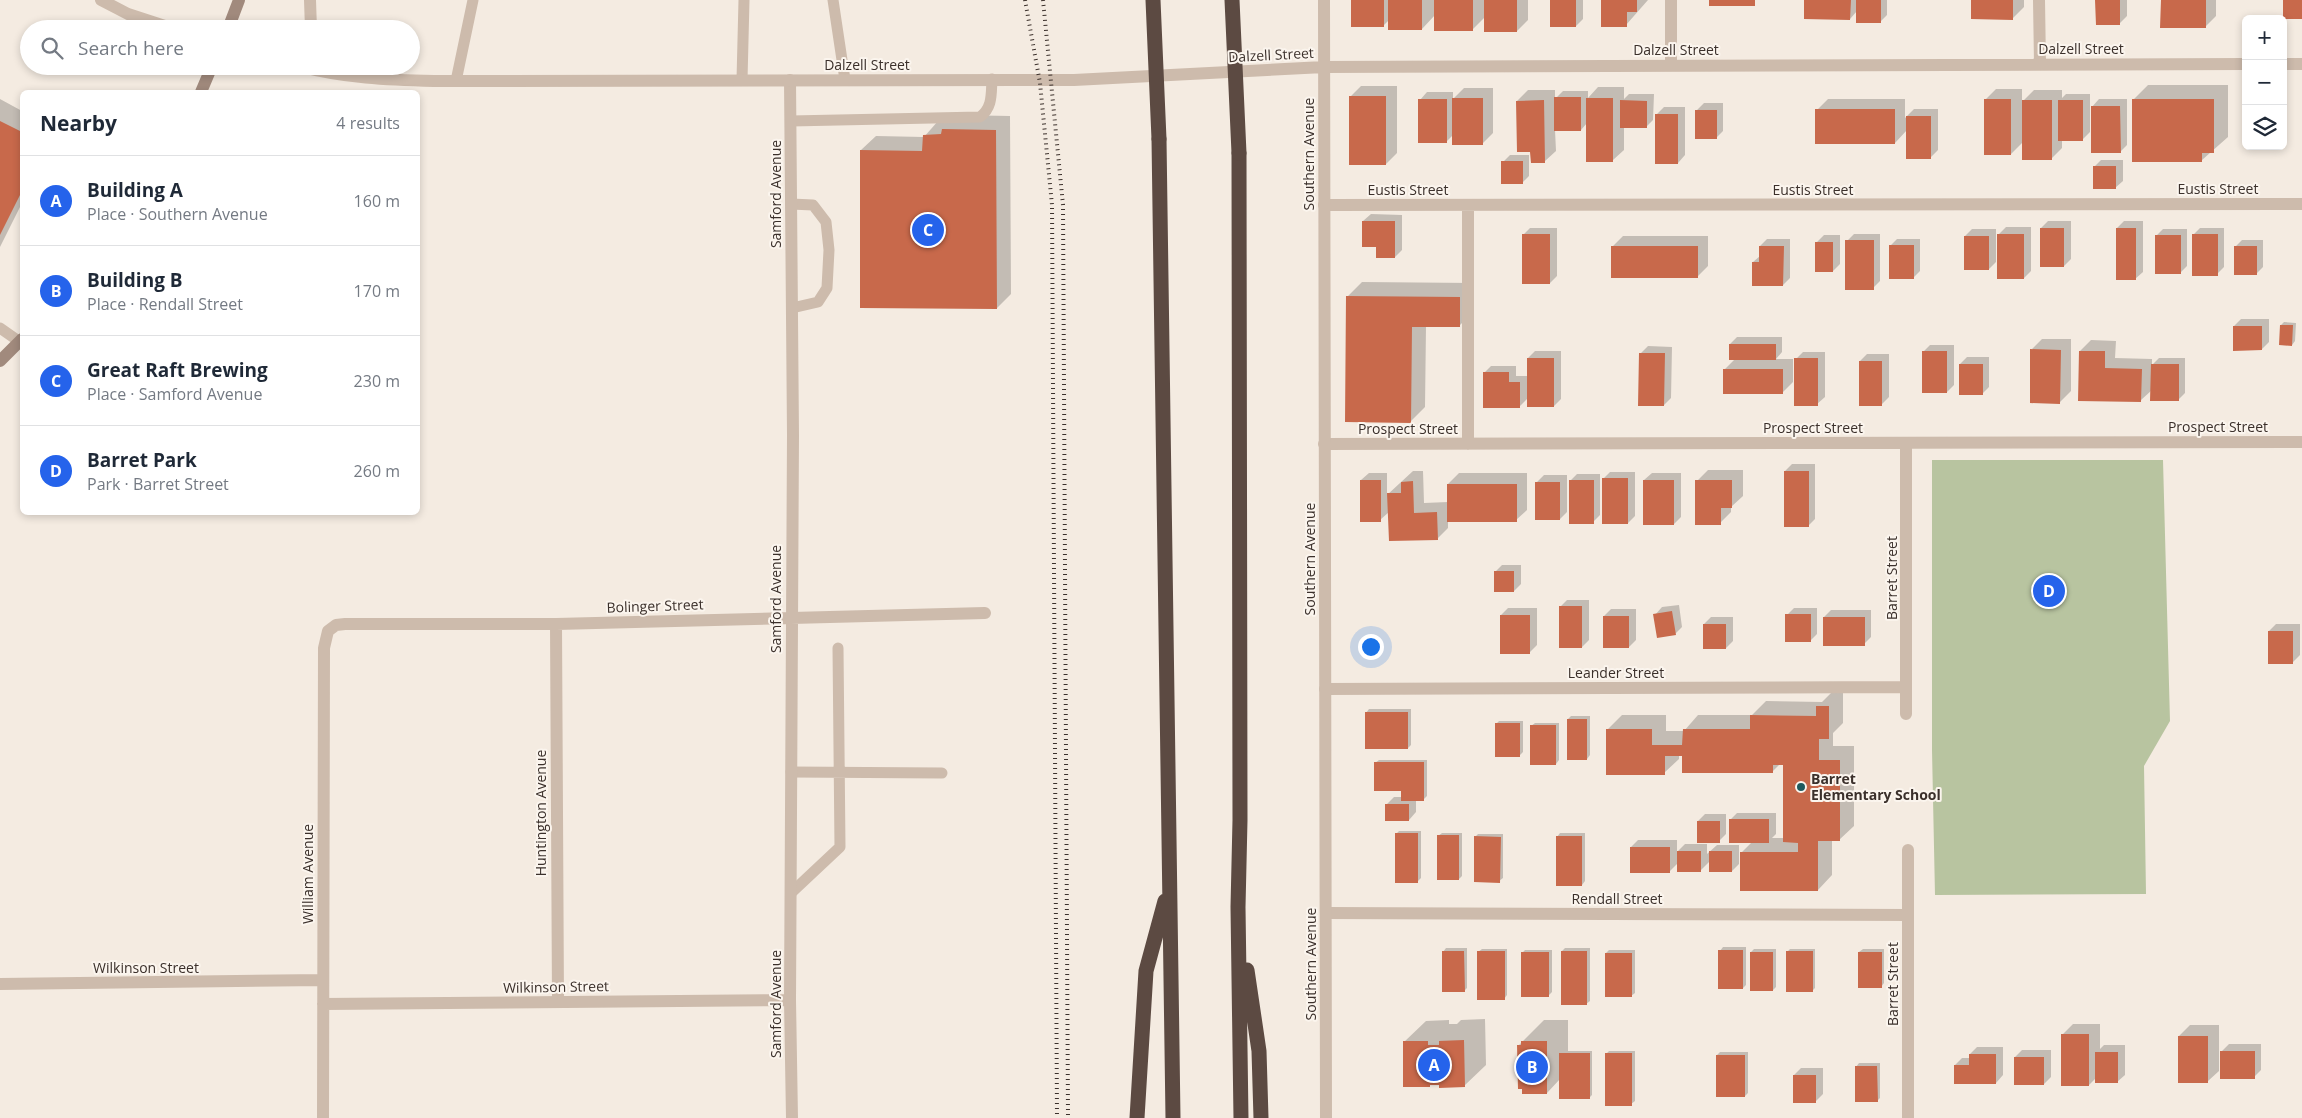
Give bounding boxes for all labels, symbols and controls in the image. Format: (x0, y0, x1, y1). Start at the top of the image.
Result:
map controls (2242, 15, 2287, 150)
button: + (2242, 15, 2287, 60)
search box (20, 20, 420, 75)
icon: search (38, 34, 66, 62)
text: Search here (78, 35, 184, 61)
street label: Dalzell Street (2038, 39, 2124, 58)
street label: Dalzell Street (1633, 40, 1719, 59)
street label: Dalzell Street (1228, 43, 1314, 66)
street label: Dalzell Street (824, 55, 910, 74)
button: − (2242, 60, 2287, 105)
street label: Southern Avenue (1299, 97, 1318, 210)
button: layers (2242, 105, 2287, 150)
text: Nearby (40, 109, 117, 137)
text: 4 results (336, 112, 400, 134)
street label: Samford Avenue (766, 140, 785, 248)
text: Building A (87, 177, 183, 203)
street label: Eustis Street (2178, 179, 2258, 198)
street label: Eustis Street (1368, 180, 1448, 199)
street label: Eustis Street (1773, 180, 1853, 199)
text: A (50, 190, 62, 212)
text: 160 m (354, 190, 400, 212)
text: Place · Southern Avenue (87, 203, 268, 225)
pin: C (912, 211, 944, 249)
text: Building B (87, 267, 183, 293)
text: B (51, 280, 61, 302)
text: 170 m (354, 280, 400, 302)
text: Place · Rendall Street (87, 293, 243, 315)
text: Great Raft Brewing (87, 357, 268, 383)
text: C (51, 370, 61, 392)
text: 230 m (354, 370, 400, 392)
text: Place · Samford Avenue (87, 383, 262, 405)
street label: Prospect Street (2168, 417, 2268, 436)
street label: Prospect Street (1763, 418, 1863, 437)
street label: Prospect Street (1358, 419, 1458, 438)
text: Barret Park (87, 447, 197, 473)
text: D (50, 460, 62, 482)
text: 260 m (354, 460, 400, 482)
text: Park · Barret Street (87, 473, 229, 495)
street label: Southern Avenue (1300, 502, 1319, 615)
street label: Barret Street (1882, 536, 1901, 620)
street label: Samford Avenue (766, 545, 785, 653)
pin: D (2033, 572, 2065, 610)
street label: Bolinger Street (606, 594, 704, 617)
your location (1358, 634, 1384, 660)
street label: Leander Street (1568, 663, 1664, 682)
street label: Huntington Avenue (531, 750, 550, 876)
place label: Barret Elementary School (1811, 769, 1941, 804)
marker: Barret Elementary School (1795, 781, 1807, 793)
street label: William Avenue (298, 824, 317, 924)
street label: Rendall Street (1571, 889, 1663, 908)
street label: Southern Avenue (1301, 907, 1320, 1020)
street label: Barret Street (1883, 942, 1902, 1026)
street label: Samford Avenue (766, 950, 785, 1058)
street label: Wilkinson Street (93, 958, 199, 977)
street label: Wilkinson Street (503, 976, 609, 997)
pin: A (1418, 1046, 1450, 1084)
pin: B (1516, 1048, 1548, 1086)

